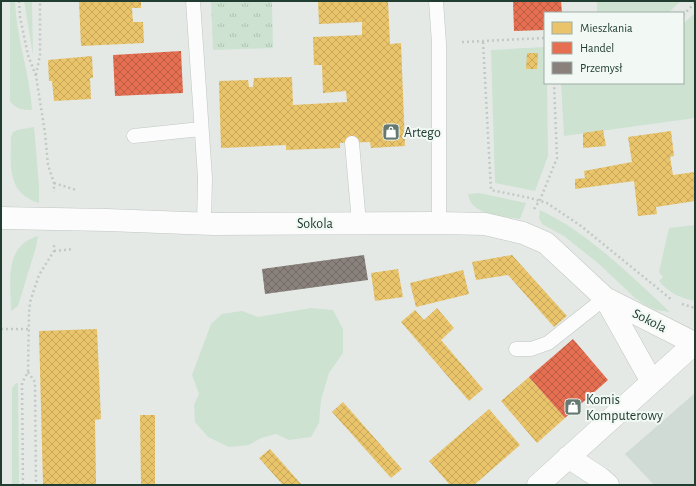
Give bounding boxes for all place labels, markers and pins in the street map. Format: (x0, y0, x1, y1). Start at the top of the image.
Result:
shop icon: Artego (381, 122, 401, 142)
place label: Artego (404, 126, 441, 140)
place label: Komis Komputerowy (586, 393, 663, 423)
shop icon: Komis Komputerowy (563, 397, 583, 417)

